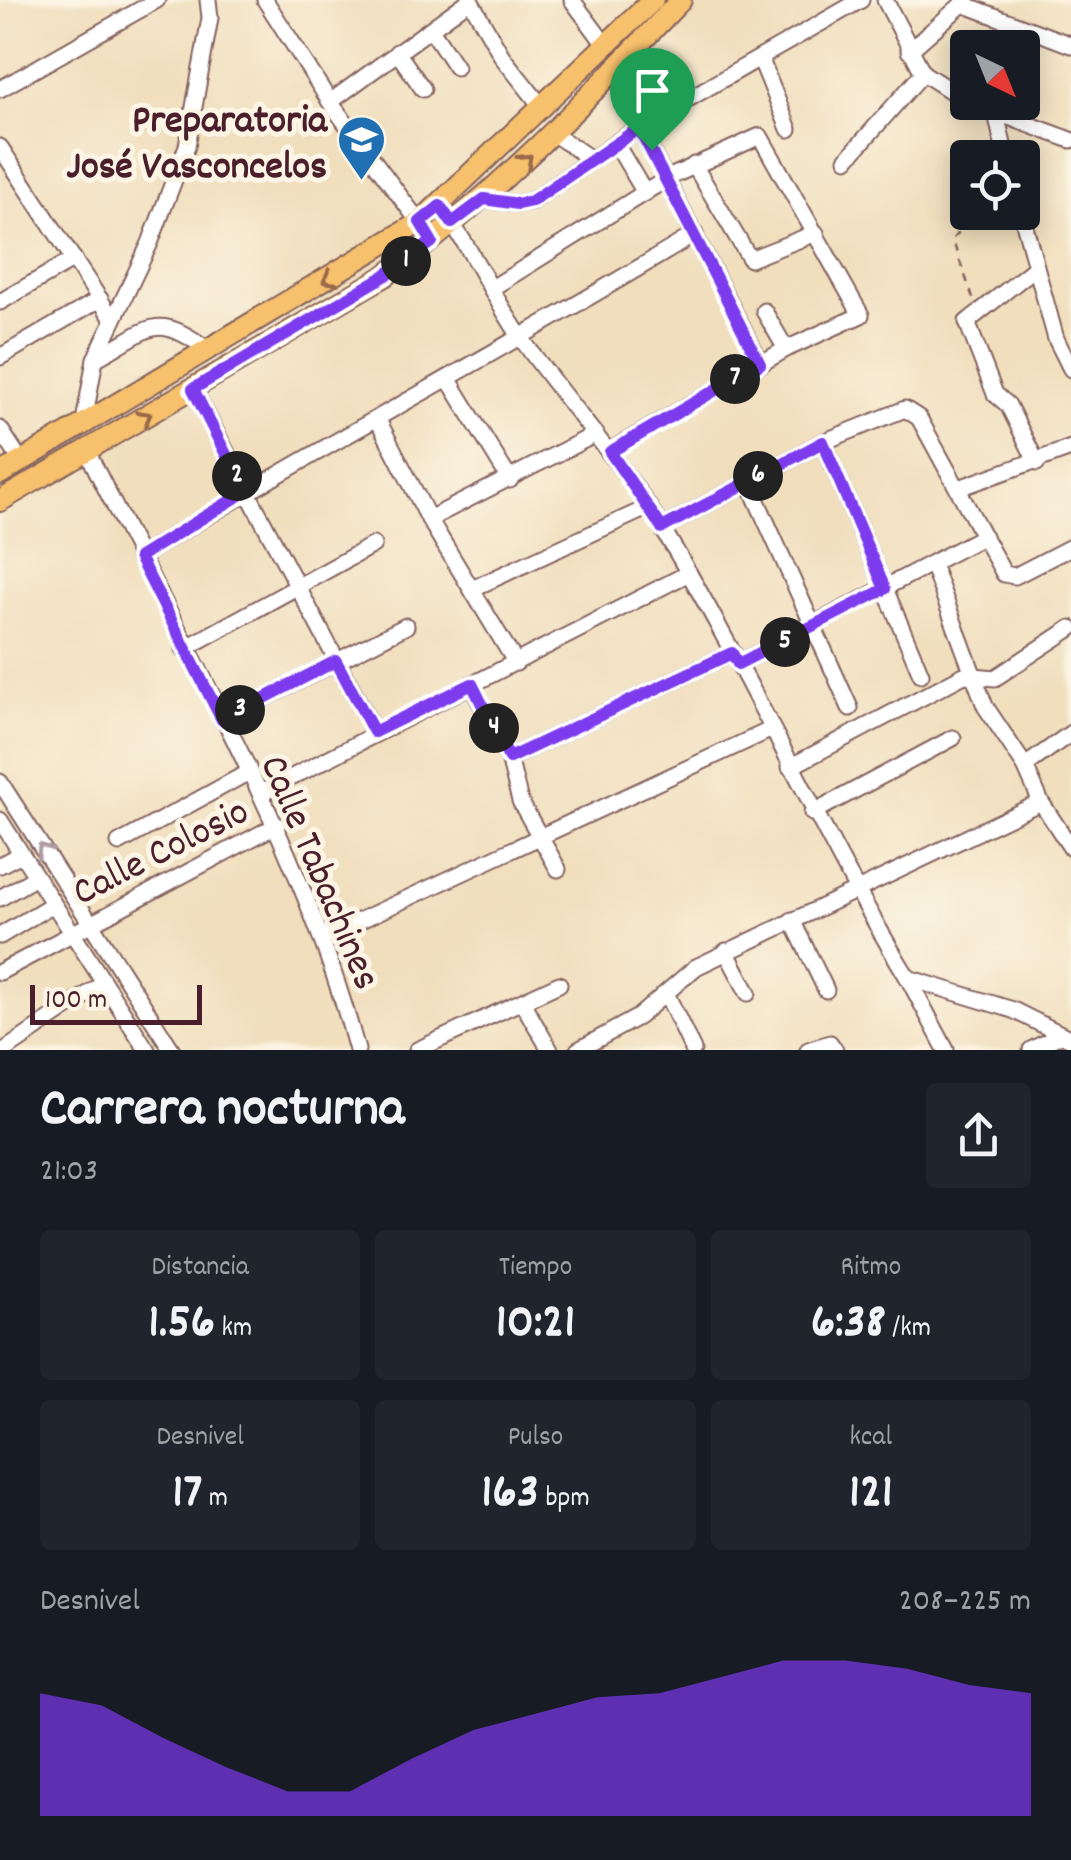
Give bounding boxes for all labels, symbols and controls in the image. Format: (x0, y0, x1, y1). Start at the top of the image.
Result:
north arrow (950, 30, 1040, 120)
map controls (950, 30, 1040, 230)
pin (610, 48, 695, 151)
icon: arrive (625, 63, 680, 118)
place label: Preparatoria José Vasconcelos (66, 95, 328, 198)
school or university icon: Preparatoria José Vasconcelos (336, 114, 388, 182)
button: locate (950, 140, 1040, 230)
one-way arrow (515, 153, 533, 171)
pin: 1 (381, 236, 431, 286)
text: 1 (403, 241, 409, 281)
one-way arrow (321, 267, 339, 286)
pin: 7 (710, 354, 760, 404)
text: 7 (730, 359, 740, 399)
one-way arrow (134, 410, 152, 429)
pin: 2 (212, 451, 262, 501)
pin: 6 (733, 451, 783, 501)
text: 2 (231, 456, 243, 496)
text: 6 (751, 456, 765, 496)
pin: 5 (760, 617, 810, 667)
text: 5 (779, 622, 791, 662)
pin: 3 (215, 685, 265, 735)
text: 3 (234, 690, 246, 730)
pin: 4 (469, 703, 519, 753)
text: 4 (488, 708, 500, 748)
street label: Calle Tabachines (242, 747, 392, 1000)
street label: Calle Colosio (64, 786, 260, 924)
one-way arrow (36, 843, 55, 861)
scale bar (30, 980, 202, 1024)
text: 100 m (45, 982, 107, 1022)
text: Carrera nocturna (40, 1073, 404, 1152)
button: share (926, 1083, 1031, 1188)
text: 21:03 (40, 1150, 98, 1196)
text: Distancia (152, 1249, 249, 1289)
text: Tiempo (499, 1249, 572, 1289)
text: Ritmo (840, 1249, 901, 1289)
text: 1.56 (148, 1289, 215, 1361)
text: 10:21 (496, 1289, 575, 1361)
text: 6:38 (811, 1289, 886, 1361)
text: km (215, 1310, 252, 1350)
text: /km (886, 1310, 931, 1350)
text: Desnivel (157, 1419, 244, 1459)
text: Pulso (508, 1419, 563, 1459)
text: kcal (850, 1419, 892, 1459)
text: 17 (172, 1459, 202, 1531)
text: 163 (481, 1459, 539, 1531)
text: 121 (849, 1459, 893, 1531)
text: m (202, 1480, 228, 1520)
text: bpm (539, 1480, 590, 1520)
text: Desnivel (40, 1580, 140, 1626)
text: 208–225 m (899, 1580, 1031, 1626)

